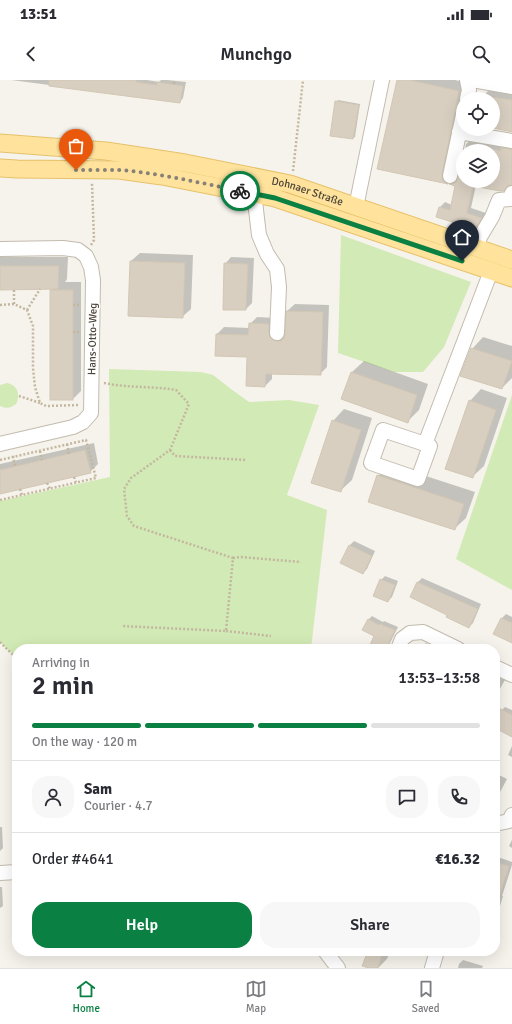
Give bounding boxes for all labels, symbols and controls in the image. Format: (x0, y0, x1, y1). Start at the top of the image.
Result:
text: 13:51 (20, 5, 57, 23)
icon: back (20, 43, 42, 65)
text: Munchgo (220, 43, 292, 65)
icon: search (470, 43, 492, 65)
map controls (456, 92, 500, 188)
button: locate (456, 92, 500, 136)
pin (59, 129, 93, 170)
icon: bag (65, 135, 87, 157)
button: layers (456, 144, 500, 188)
courier (220, 171, 260, 211)
street label: Dohnaer Straße (271, 174, 345, 209)
icon: bike (229, 180, 251, 202)
pin (445, 220, 479, 261)
icon: home (451, 226, 473, 248)
street label: Hans-Otto-Weg (85, 303, 100, 375)
text: Arriving in (32, 655, 90, 671)
text: 13:53–13:58 (399, 669, 480, 687)
text: 2 min (32, 670, 94, 702)
text: On the way · 120 m (32, 734, 137, 750)
button: person (32, 776, 74, 818)
button: chat (386, 776, 428, 818)
button: phone (438, 776, 480, 818)
text: Sam (84, 780, 112, 798)
text: Courier · 4.7 (84, 798, 153, 814)
text: Order #4641 (32, 850, 114, 868)
text: €16.32 (435, 850, 480, 868)
button: Help (32, 902, 252, 948)
button: Share (260, 902, 480, 948)
tab: Home (72, 978, 100, 1015)
tab: Map (245, 978, 267, 1015)
tab: Saved (412, 978, 440, 1015)

